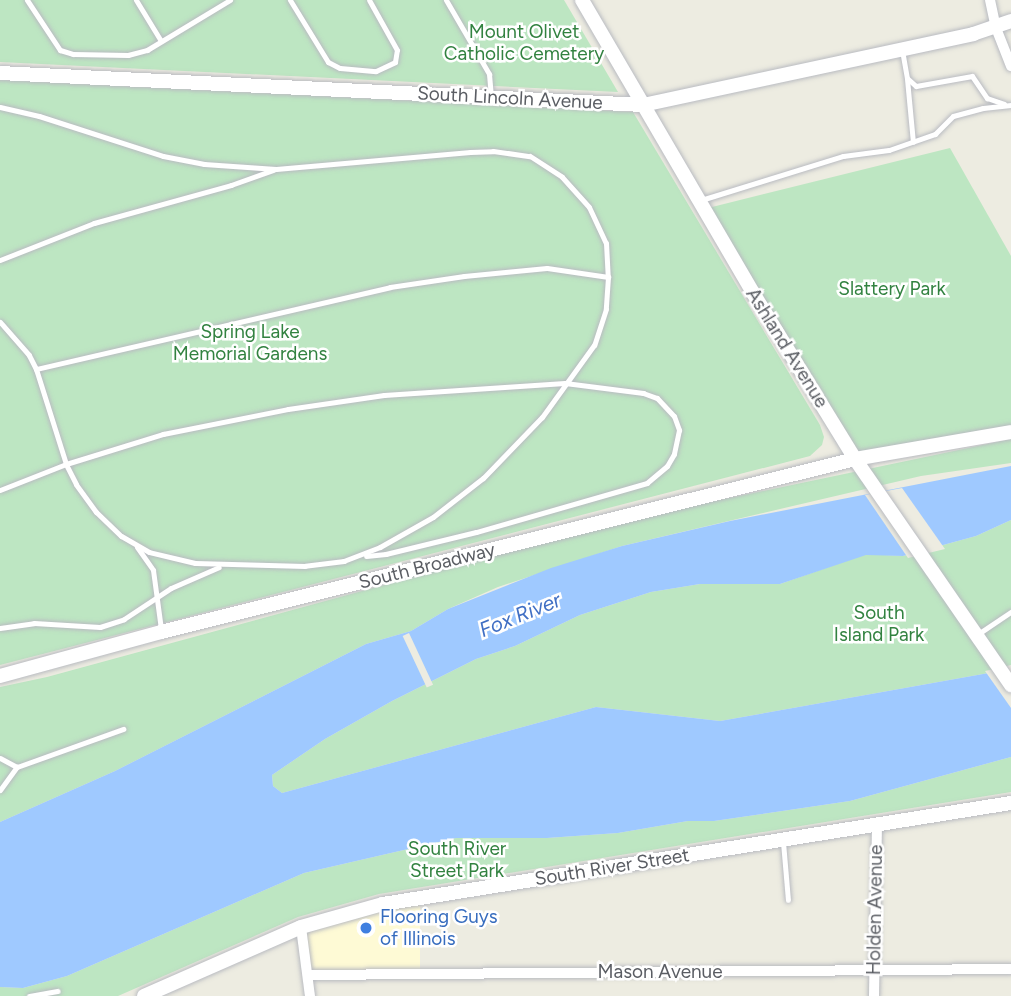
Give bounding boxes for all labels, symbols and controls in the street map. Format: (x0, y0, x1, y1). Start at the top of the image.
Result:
park label: Mount Olivet Catholic Cemetery (444, 21, 604, 65)
street label: South Lincoln Avenue (417, 82, 603, 114)
park label: Slattery Park (838, 278, 946, 300)
street label: Ashland Avenue (741, 284, 833, 412)
park label: Spring Lake Memorial Gardens (173, 321, 327, 365)
street label: South Broadway (356, 538, 498, 594)
water label: Fox River (475, 587, 565, 643)
park label: South Island Park (834, 602, 924, 646)
park label: South River Street Park (408, 838, 506, 882)
street label: South River Street (533, 844, 691, 890)
street label: Holden Avenue (862, 845, 888, 975)
place label: Flooring Guys of Illinois (380, 906, 498, 950)
marker: Flooring Guys of Illinois (358, 920, 374, 936)
street label: Mason Avenue (597, 961, 723, 983)

